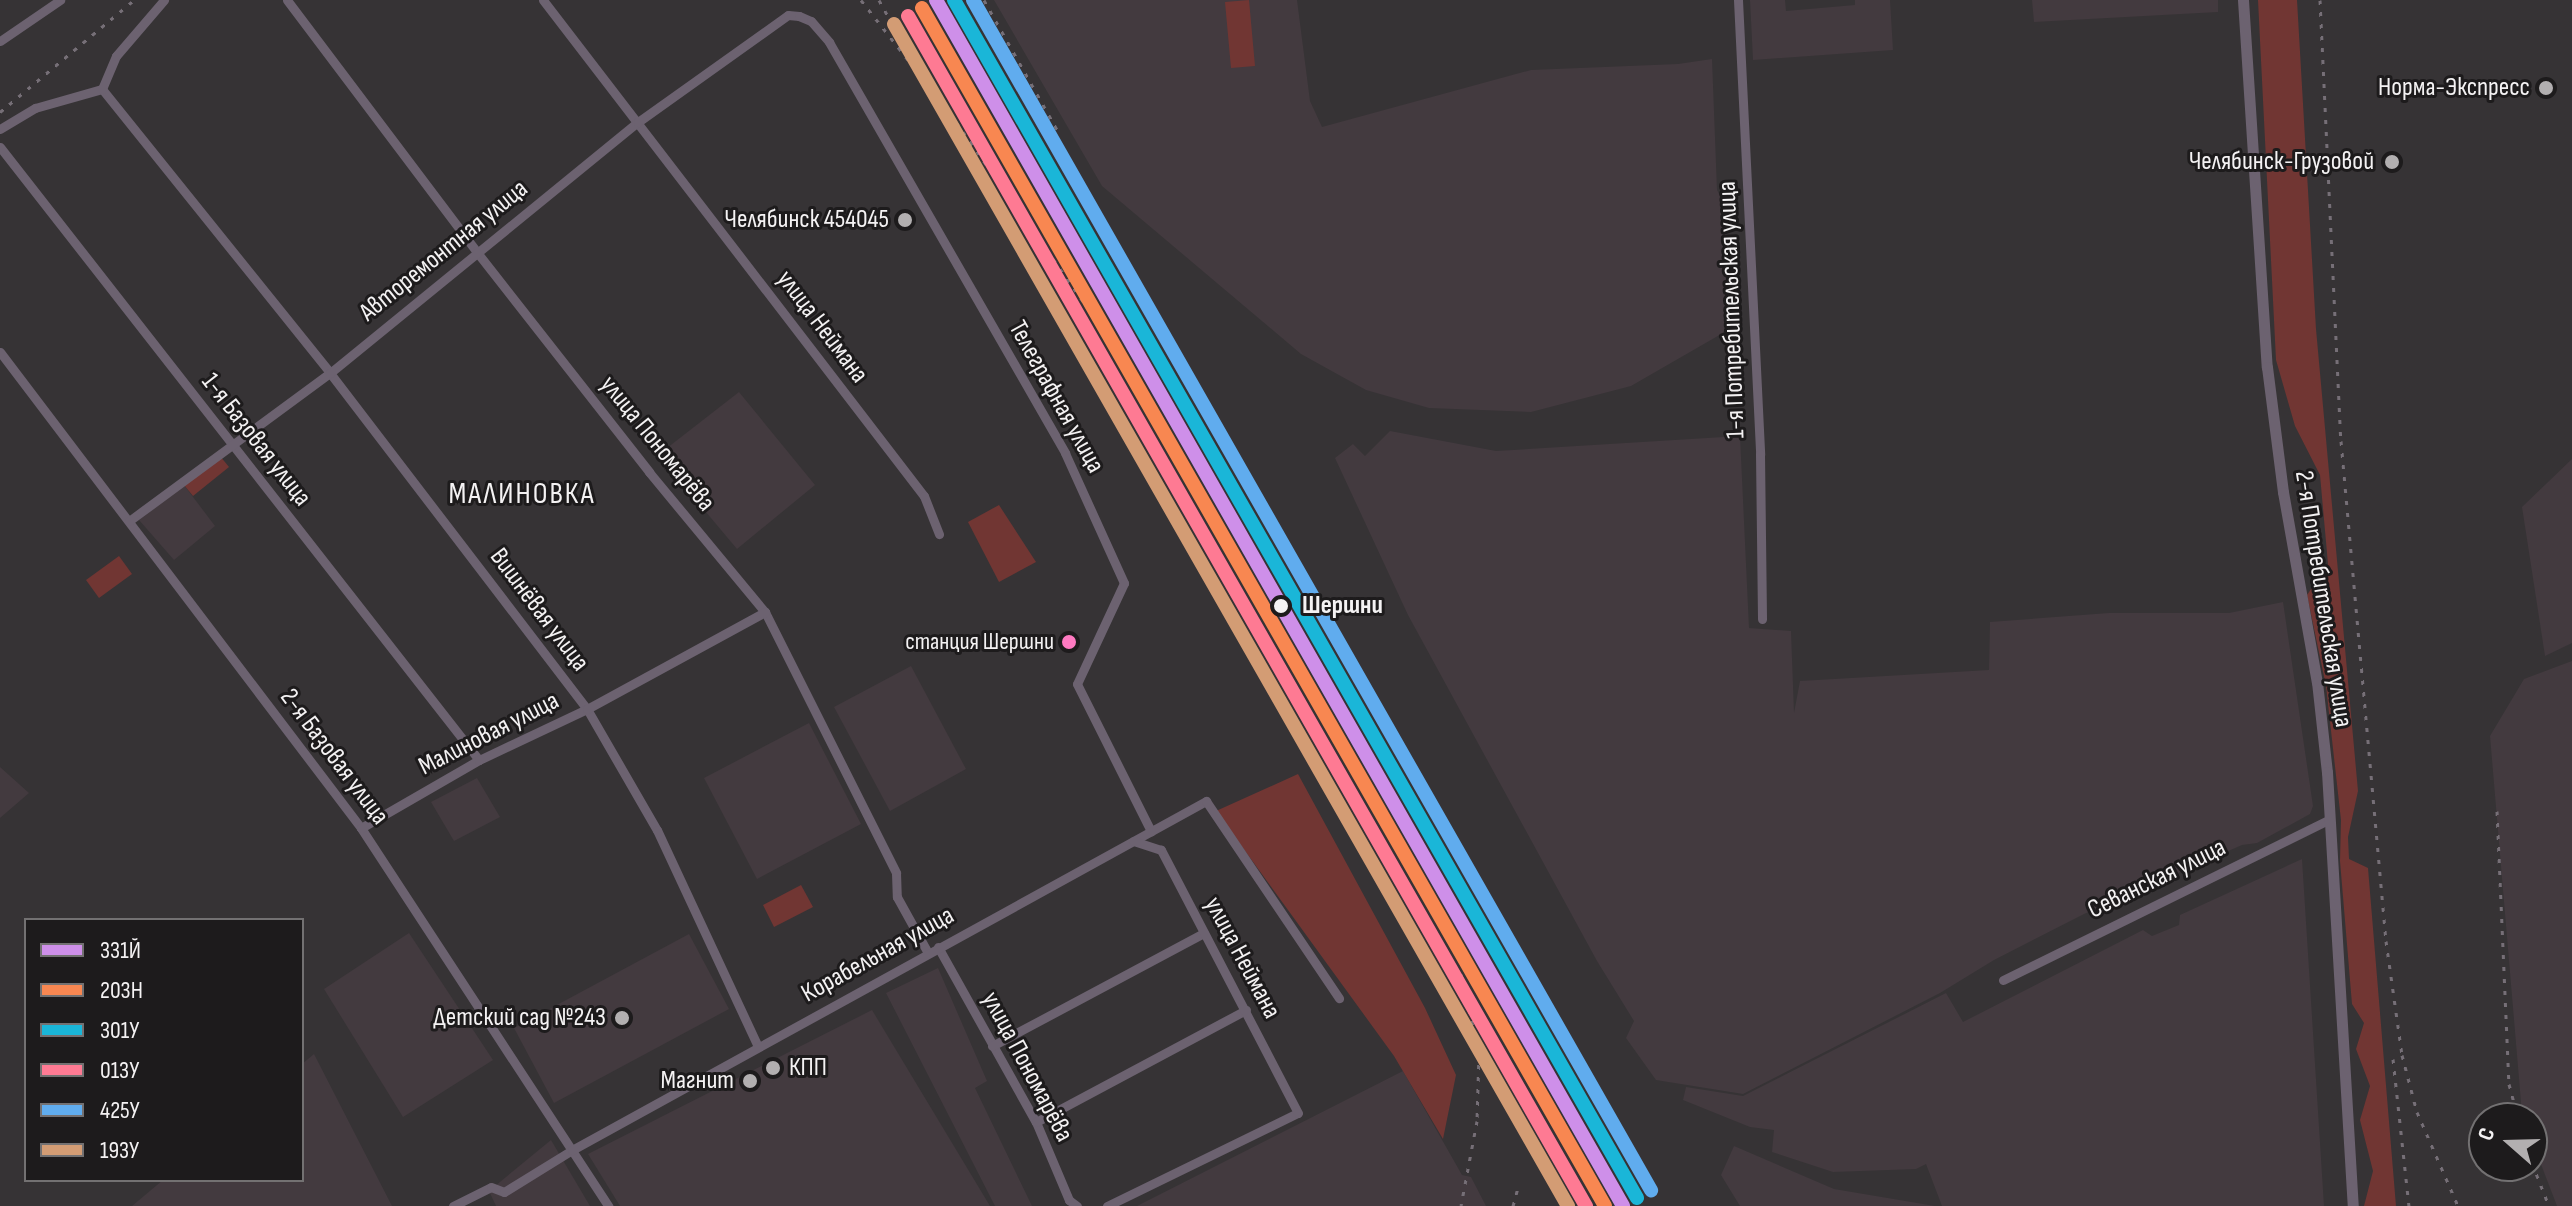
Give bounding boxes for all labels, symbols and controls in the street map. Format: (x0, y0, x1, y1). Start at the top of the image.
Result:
place label: Норма-Экспресс (2378, 72, 2530, 104)
marker: Норма-Экспресс (2537, 79, 2555, 97)
place label: Челябинск-Грузовой (2189, 146, 2374, 178)
marker: Челябинск-Грузовой (2381, 151, 2403, 173)
street label: Авторемонтная улица (354, 174, 534, 328)
street label: 1-я Потребительская улица (1712, 181, 1752, 439)
place label: Челябинск 454045 (724, 204, 889, 236)
marker: Челябинск 454045 (896, 211, 914, 229)
street label: улица Неймана (770, 265, 874, 389)
street label: Телеграфная улица (1001, 315, 1111, 479)
street label: 1-я Базовая улица (194, 367, 318, 513)
street label: улица Пономарёва (593, 370, 721, 518)
street label: 2-я Потребительская улица (2287, 468, 2359, 730)
district label: МАЛИНОВКА (448, 476, 596, 512)
street label: Вишнёвая улица (483, 542, 595, 678)
place label: Шершни (1302, 590, 1383, 622)
marker: Шершни (1267, 592, 1295, 620)
place label: станция Шершни (905, 628, 1054, 656)
marker: станция Шершни (1061, 634, 1077, 650)
street label: 2-я Базовая улица (273, 683, 395, 831)
street label: Малиновая улица (414, 685, 564, 783)
street label: Севанская улица (2083, 832, 2231, 926)
street label: улица Неймана (1197, 892, 1287, 1024)
street label: Корабельная улица (796, 900, 960, 1010)
legend (24, 918, 304, 1182)
text: 331Й (100, 936, 141, 965)
text: 203Н (100, 976, 143, 1005)
street label: улица Пономарёва (974, 987, 1080, 1147)
place label: Детский сад №243 (433, 1002, 606, 1034)
marker: Детский сад №243 (613, 1009, 631, 1027)
text: 301У (100, 1016, 139, 1045)
place label: КПП (789, 1052, 827, 1084)
text: 013У (100, 1056, 139, 1085)
marker: КПП (764, 1059, 782, 1077)
place label: Магнит (661, 1065, 734, 1097)
marker: Магнит (741, 1072, 759, 1090)
text: 425У (100, 1096, 140, 1125)
north arrow (2468, 1102, 2548, 1182)
text: С (2472, 1124, 2501, 1144)
text: 193У (100, 1136, 139, 1165)

